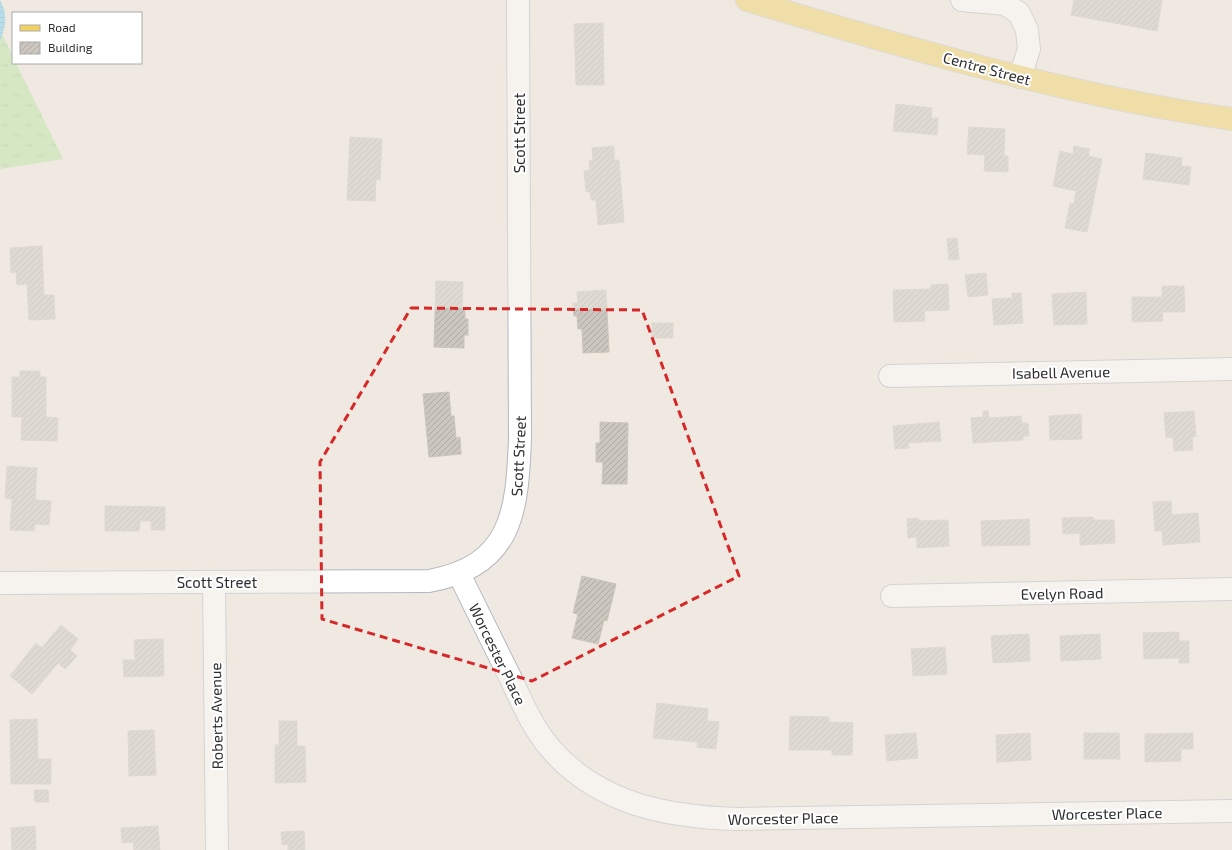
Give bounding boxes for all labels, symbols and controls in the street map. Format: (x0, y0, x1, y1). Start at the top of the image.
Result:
legend (12, 12, 142, 64)
text: Road (48, 20, 76, 34)
text: Building (48, 40, 93, 54)
street label: Centre Street (941, 48, 1033, 88)
street label: Scott Street (510, 92, 528, 173)
street label: Isabell Avenue (1012, 362, 1110, 382)
street label: Scott Street (507, 415, 529, 497)
street label: Scott Street (177, 573, 258, 591)
street label: Evelyn Road (1020, 583, 1104, 603)
street label: Worcester Place (466, 600, 530, 708)
street label: Roberts Avenue (206, 662, 226, 770)
street label: Worcester Place (1051, 803, 1163, 823)
street label: Worcester Place (727, 808, 839, 828)

